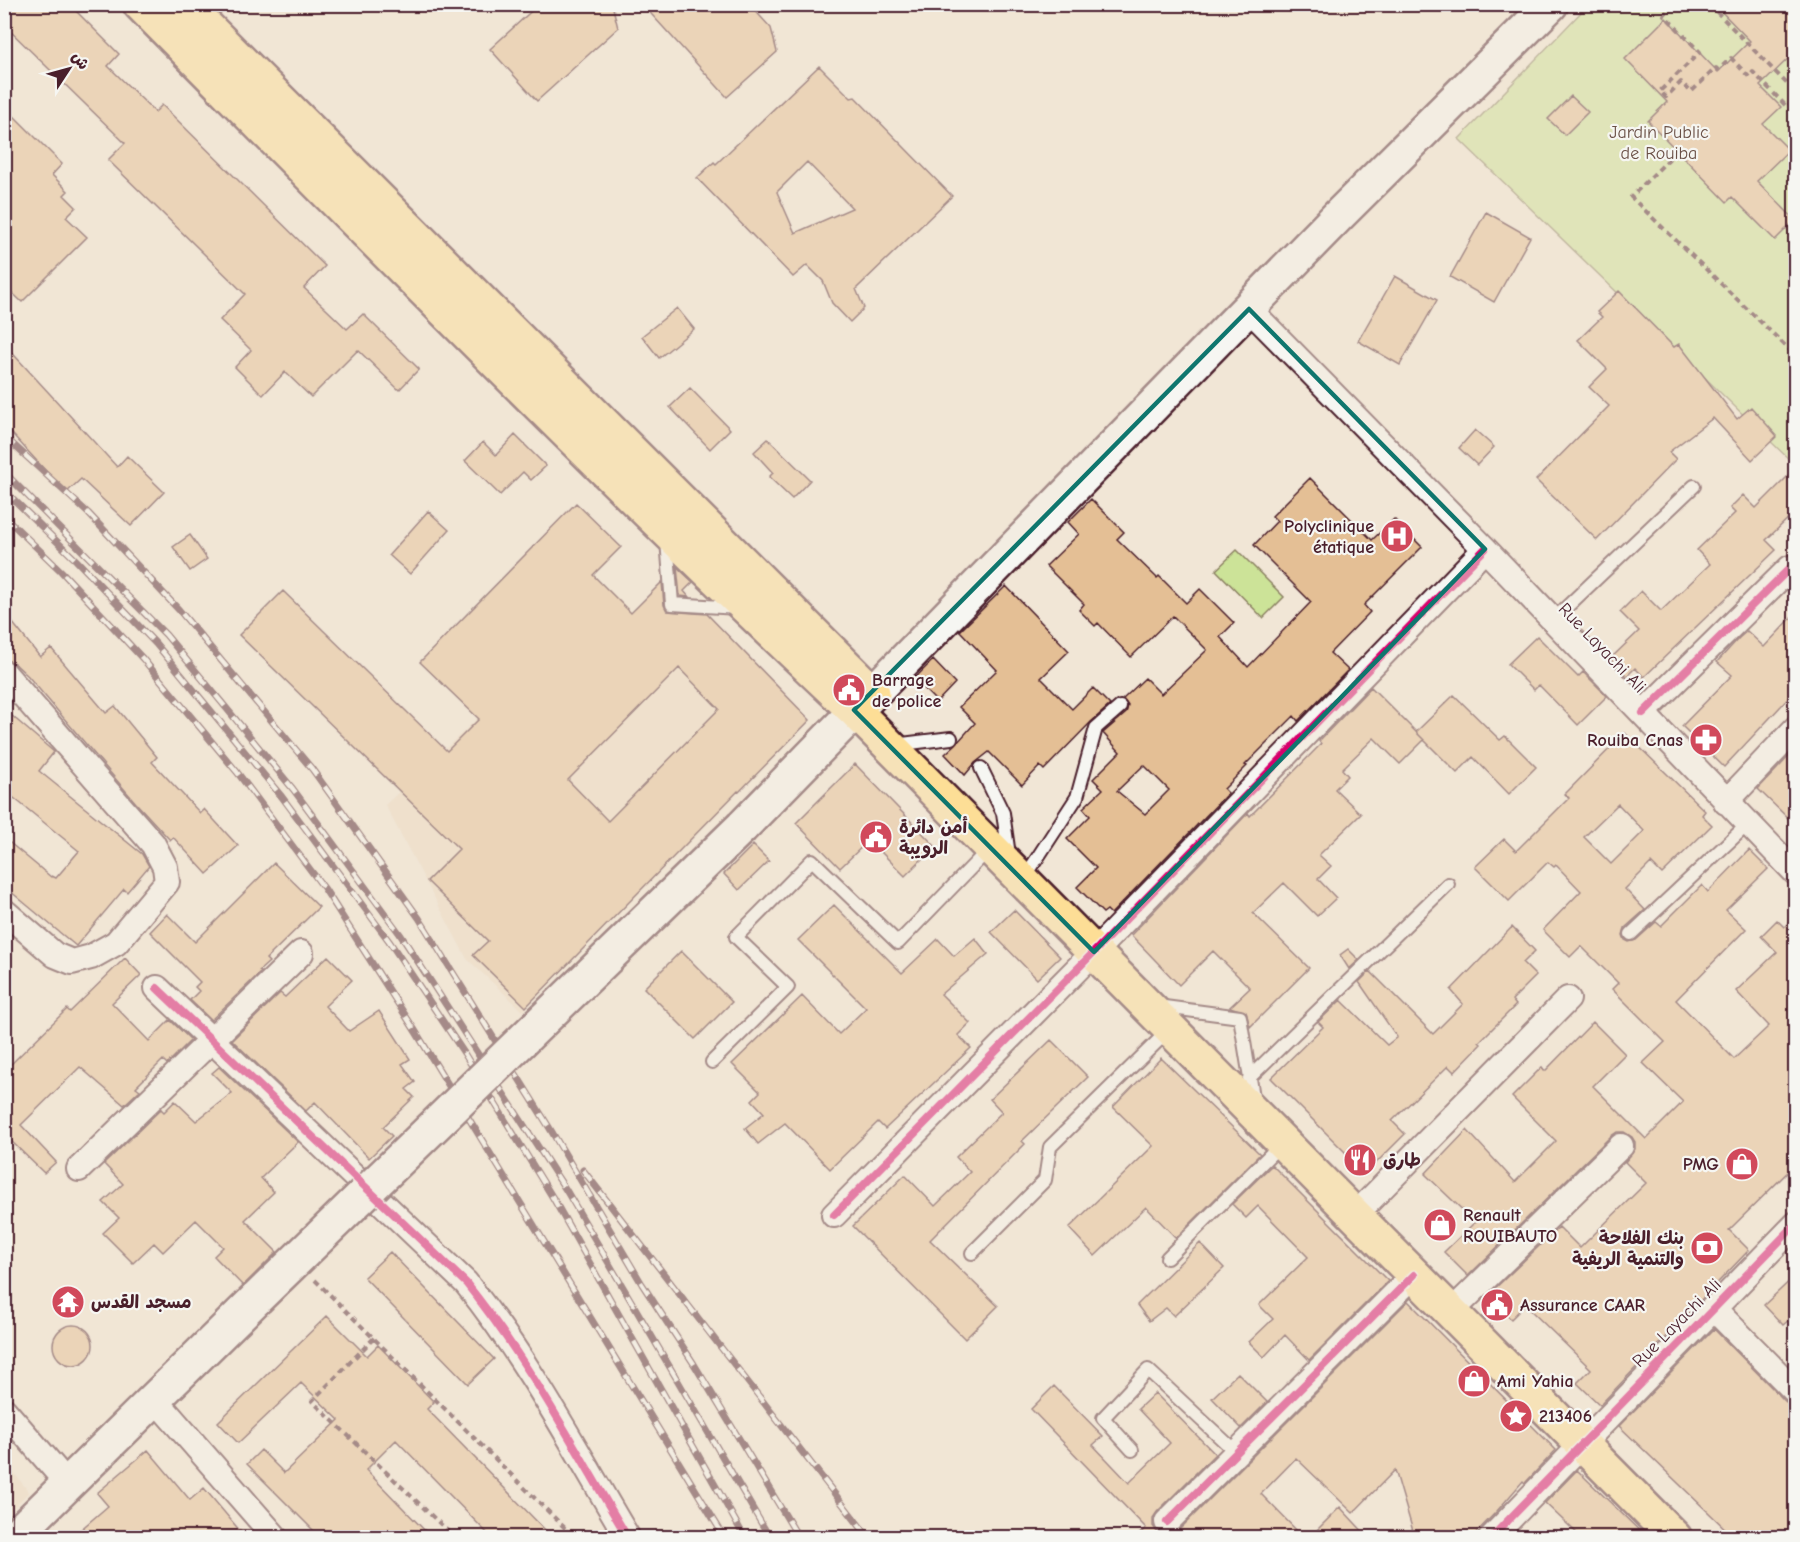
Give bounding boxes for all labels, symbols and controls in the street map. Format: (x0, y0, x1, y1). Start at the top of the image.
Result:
north arrow (39, 39, 99, 99)
text: ش (68, 48, 93, 73)
park label: Jardin Public de Rouiba (1609, 122, 1709, 164)
place label: Polyclinique étatique (1284, 516, 1374, 558)
hospital icon: Polyclinique étatique (1379, 518, 1415, 554)
street label: Rue Layachi Ali (1554, 599, 1650, 697)
place label: Barrage de police (872, 670, 941, 712)
public building icon: Barrage de police (831, 672, 867, 708)
pharmacy icon: Rouiba Cnas (1688, 722, 1724, 758)
place label: Rouiba Cnas (1587, 730, 1683, 751)
place label: أمن دائرة الرويبة (899, 816, 968, 859)
public building icon: أمن دائرة الرويبة (858, 819, 894, 855)
restaurant icon: طارق (1342, 1142, 1378, 1178)
shop icon: PMG (1724, 1146, 1760, 1182)
place label: طارق (1383, 1150, 1421, 1171)
place label: PMG (1683, 1154, 1719, 1175)
place label: Renault ROUIBAUTO (1463, 1205, 1557, 1247)
shop icon: Renault ROUIBAUTO (1422, 1207, 1458, 1243)
place label: بنك الفلاحة والتنمية الريفية (1572, 1228, 1684, 1270)
bank icon: بنك الفلاحة والتنمية الريفية (1689, 1230, 1725, 1266)
street label: Rue Layachi Ali (1628, 1274, 1726, 1372)
temple icon: مسجد القدس (50, 1284, 86, 1320)
public building icon: Assurance CAAR (1479, 1287, 1515, 1323)
place label: مسجد القدس (91, 1292, 192, 1313)
place label: Assurance CAAR (1520, 1295, 1646, 1316)
shop icon: Ami Yahia (1456, 1363, 1492, 1399)
place label: Ami Yahia (1497, 1371, 1574, 1392)
place icon: 213406 (1498, 1398, 1534, 1434)
place label: 213406 (1539, 1406, 1592, 1427)

